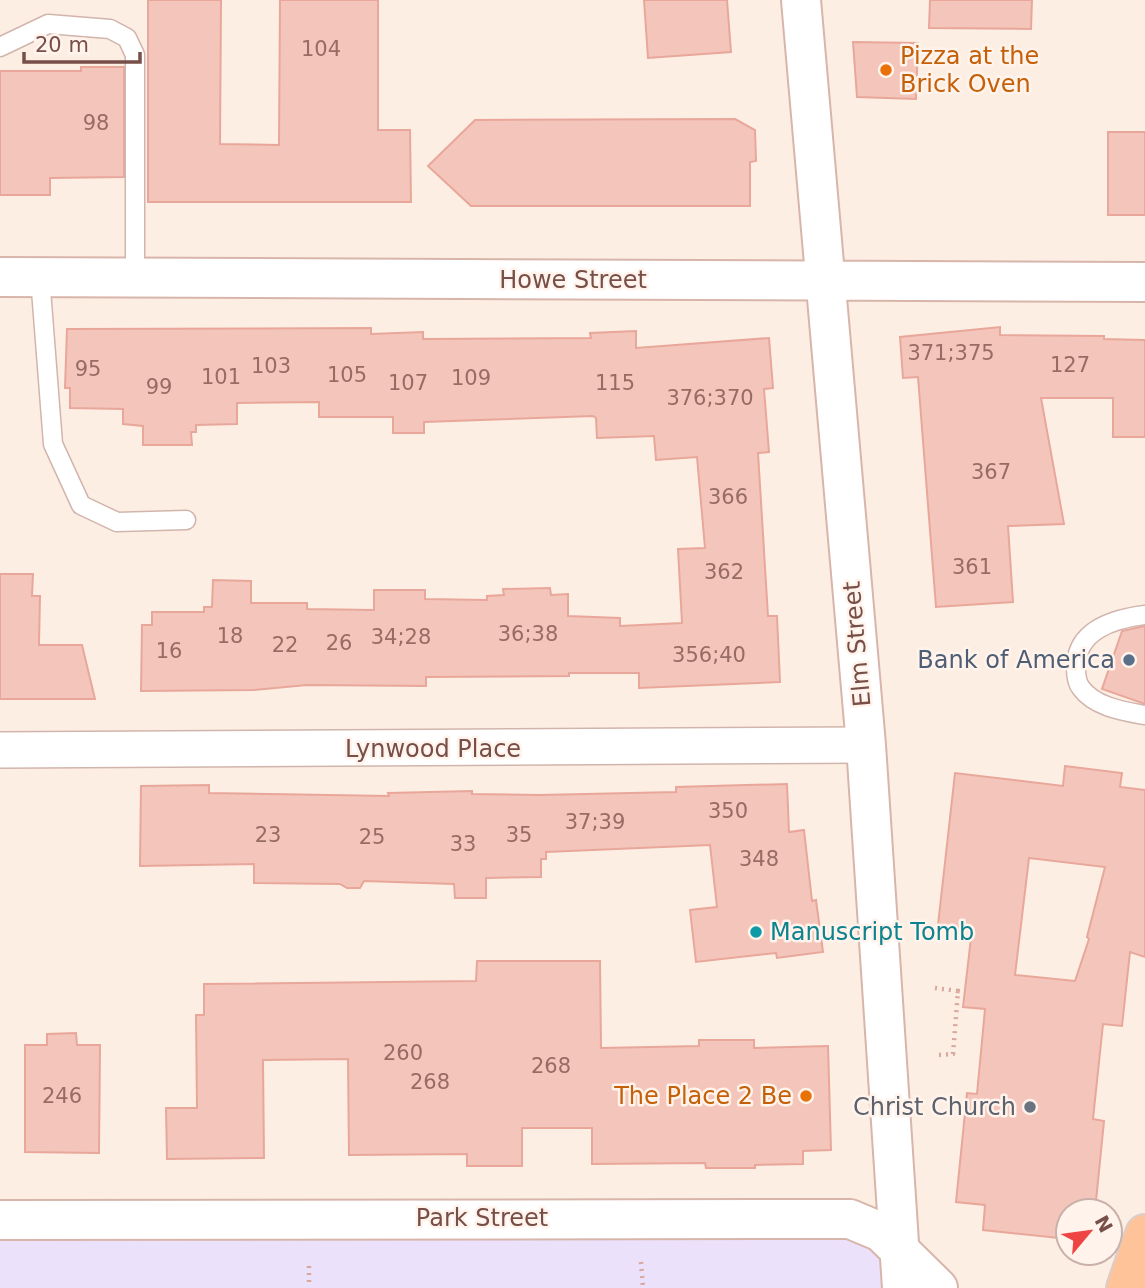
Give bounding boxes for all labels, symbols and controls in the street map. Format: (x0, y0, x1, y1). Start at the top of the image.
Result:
scale bar (24, 21, 140, 65)
text: 20 m (35, 33, 89, 57)
house number: 104 (301, 37, 341, 61)
place label: Pizza at the Brick Oven (900, 42, 1039, 98)
marker: Pizza at the Brick Oven (878, 62, 894, 78)
house number: 98 (83, 111, 109, 135)
street label: Howe Street (499, 266, 647, 294)
house number: 371;375 (907, 341, 995, 365)
house number: 127 (1050, 353, 1090, 377)
house number: 103 (251, 354, 291, 378)
house number: 95 (75, 357, 101, 381)
house number: 105 (327, 363, 367, 387)
house number: 101 (201, 365, 241, 389)
house number: 109 (451, 366, 491, 390)
house number: 107 (388, 371, 428, 395)
house number: 115 (595, 371, 635, 395)
house number: 99 (146, 375, 172, 399)
house number: 376;370 (666, 386, 754, 410)
house number: 367 (971, 460, 1011, 484)
house number: 366 (708, 485, 748, 509)
house number: 361 (952, 555, 992, 579)
house number: 362 (704, 560, 744, 584)
street label: Elm Street (838, 580, 876, 708)
house number: 36;38 (498, 622, 558, 646)
house number: 18 (217, 624, 243, 648)
house number: 34;28 (371, 625, 431, 649)
house number: 26 (326, 631, 352, 655)
house number: 22 (272, 633, 298, 657)
house number: 16 (156, 639, 182, 663)
house number: 356;40 (672, 643, 746, 667)
place label: Bank of America (917, 646, 1115, 674)
marker: Bank of America (1121, 652, 1137, 668)
street label: Lynwood Place (345, 735, 521, 763)
house number: 350 (708, 799, 748, 823)
house number: 37;39 (565, 810, 625, 834)
house number: 23 (255, 823, 281, 847)
house number: 35 (506, 823, 532, 847)
house number: 25 (359, 825, 385, 849)
house number: 33 (450, 832, 476, 856)
house number: 348 (739, 847, 779, 871)
place label: Manuscript Tomb (770, 918, 974, 946)
marker: Manuscript Tomb (748, 924, 764, 940)
house number: 260 (383, 1041, 423, 1065)
house number: 268 (531, 1054, 571, 1078)
house number: 268 (410, 1070, 450, 1094)
place label: The Place 2 Be (613, 1082, 792, 1110)
house number: 246 (42, 1084, 82, 1108)
marker: The Place 2 Be (798, 1088, 814, 1104)
place label: Christ Church (853, 1093, 1016, 1121)
marker: Christ Church (1022, 1099, 1038, 1115)
north arrow (1054, 1197, 1124, 1267)
street label: Park Street (416, 1204, 548, 1232)
text: N (1090, 1211, 1117, 1236)

